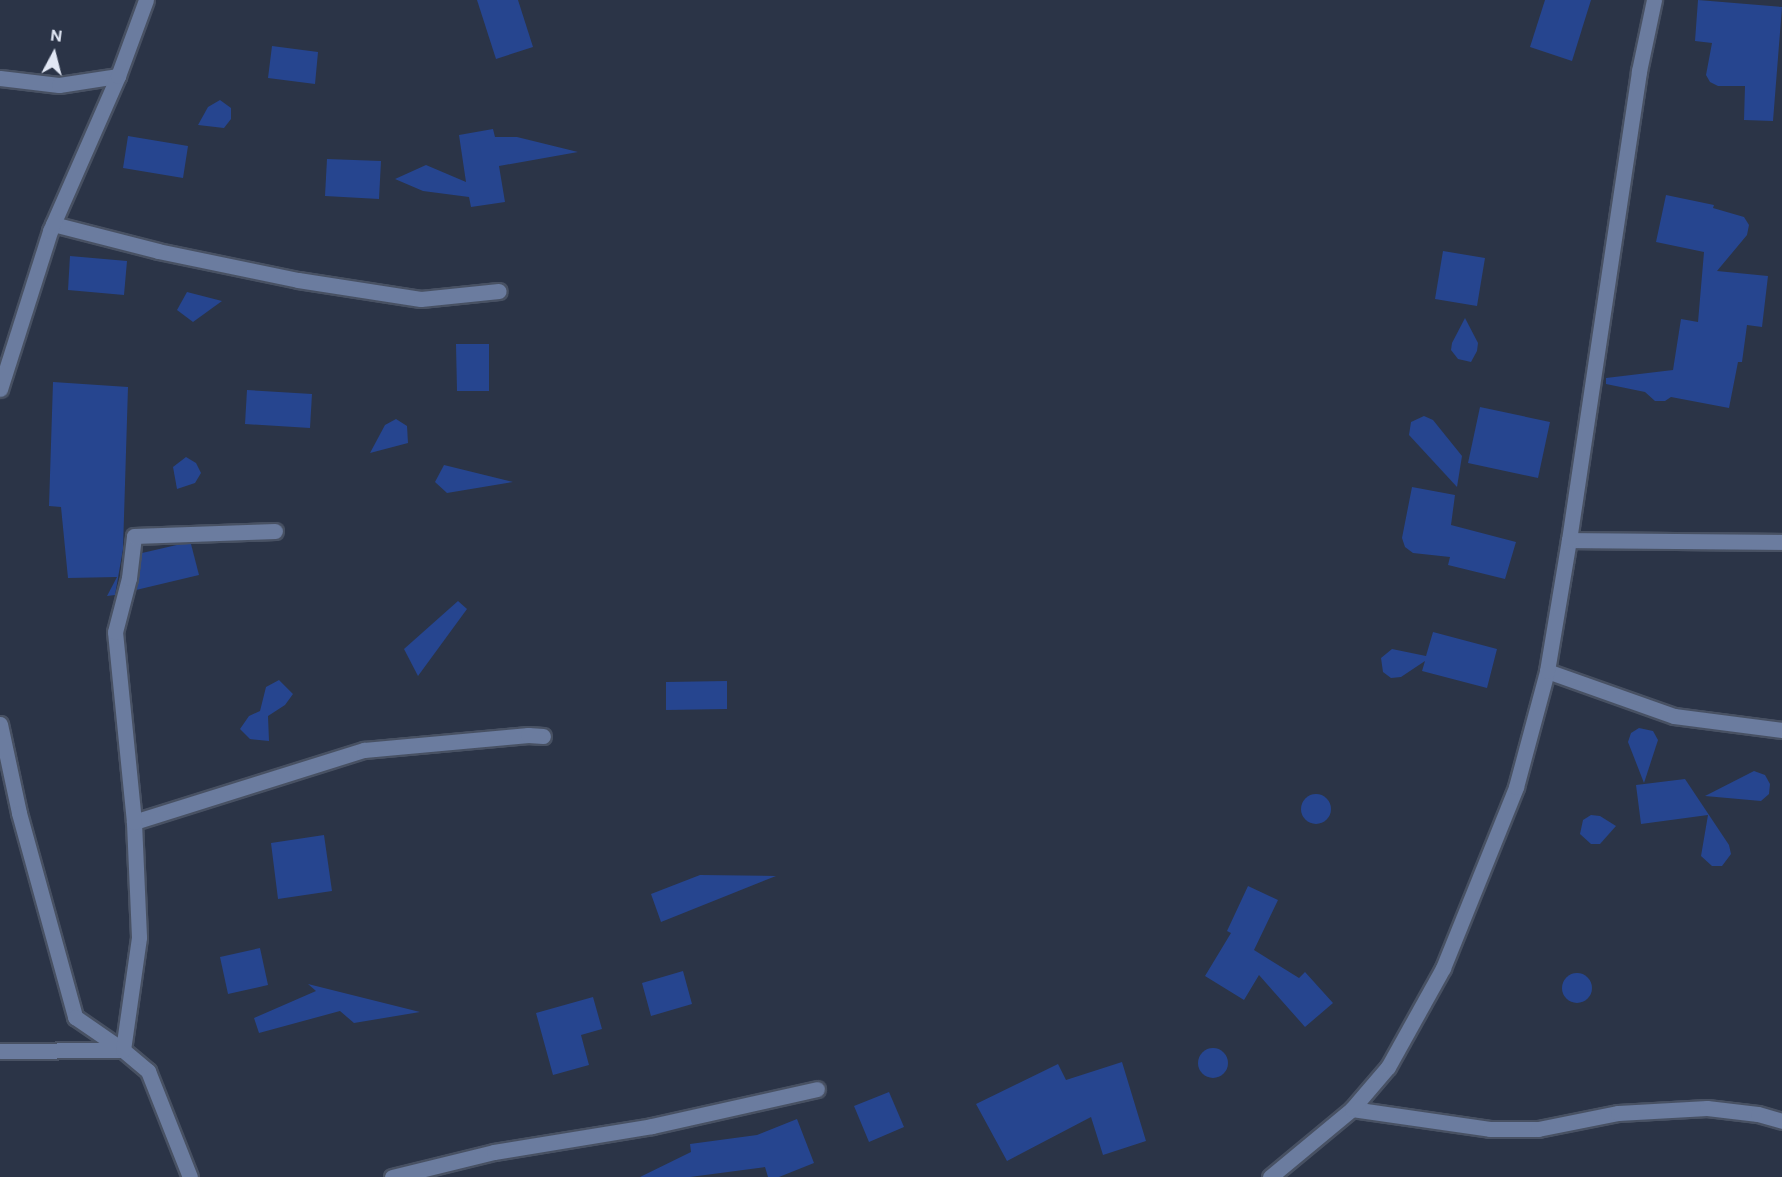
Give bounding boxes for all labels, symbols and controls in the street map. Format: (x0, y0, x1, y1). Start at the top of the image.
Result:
north arrow (24, 24, 84, 84)
text: N (49, 25, 63, 47)

